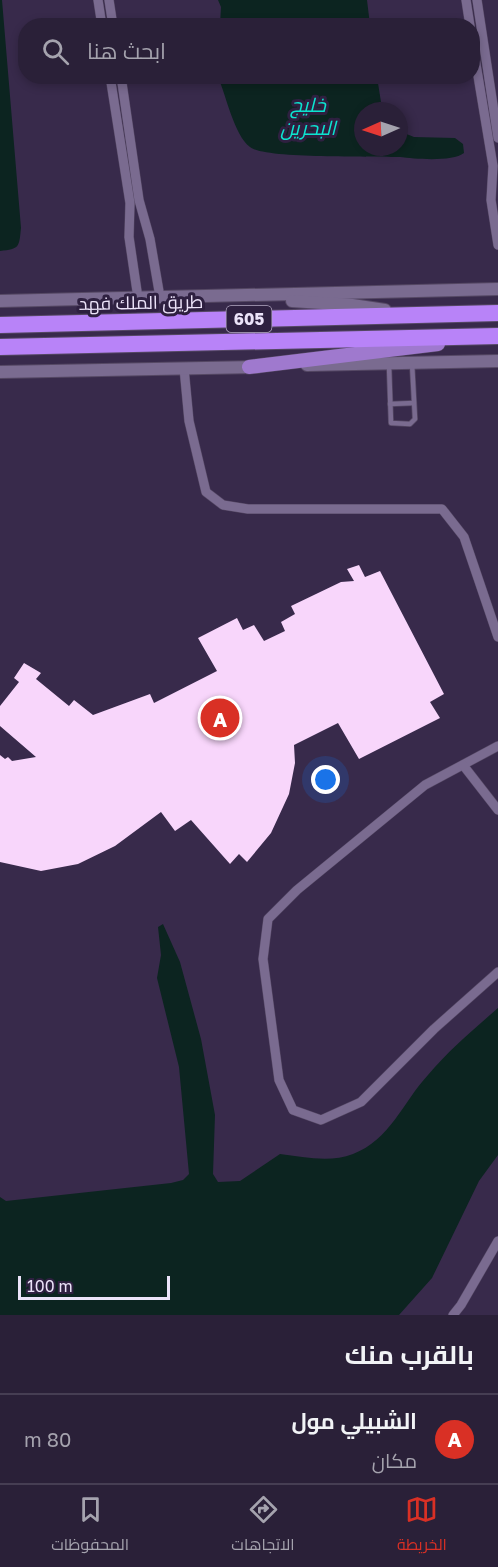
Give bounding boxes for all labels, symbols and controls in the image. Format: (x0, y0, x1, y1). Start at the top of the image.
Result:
search box (18, 18, 480, 84)
icon: search (39, 35, 72, 68)
text: ابحث هنا (87, 37, 166, 64)
water label: خليج البحرين (280, 92, 338, 140)
north arrow (354, 102, 408, 156)
street label: طريق الملك فهد (78, 290, 204, 316)
road number: 605 (226, 306, 272, 332)
pin: A (200, 696, 240, 740)
your location (311, 765, 340, 794)
scale bar (18, 1273, 170, 1300)
text: 100 m (27, 1276, 73, 1296)
text: بالقرب منك (345, 1339, 474, 1370)
text: الشبيلي مول (291, 1407, 417, 1434)
text: 80 m (24, 1427, 71, 1451)
text: A (447, 1427, 462, 1451)
text: مكان (372, 1448, 417, 1472)
tab: المحفوظات (51, 1493, 129, 1559)
tab: الاتجاهات (231, 1493, 295, 1559)
tab: الخريطة (397, 1493, 447, 1559)

